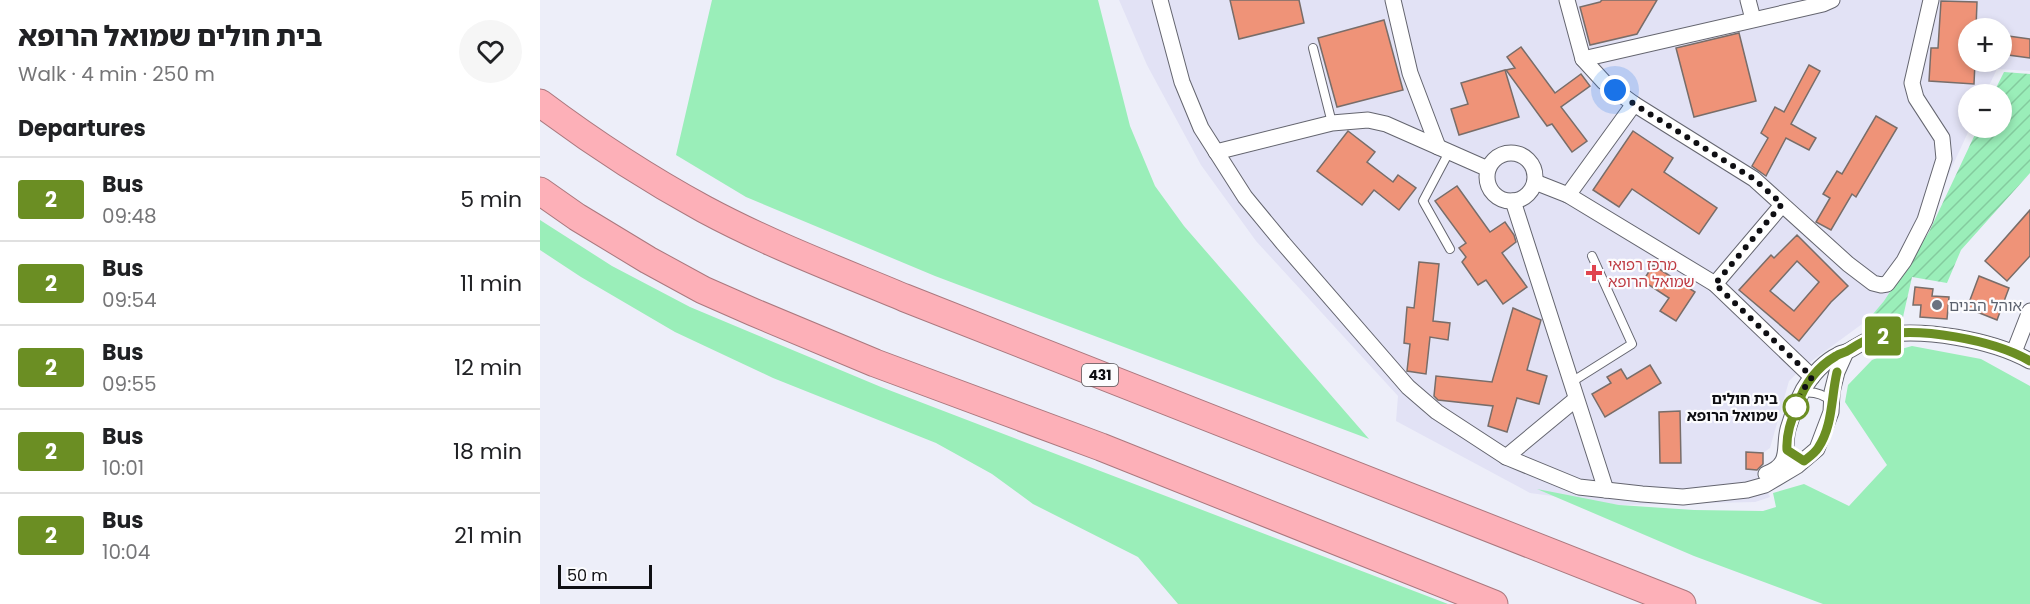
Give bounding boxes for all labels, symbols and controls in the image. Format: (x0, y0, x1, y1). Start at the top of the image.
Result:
text: בית חולים שמואל הרופא (18, 17, 322, 56)
map controls (1958, 18, 2012, 138)
button: + (1958, 18, 2012, 72)
button: heart (459, 20, 522, 83)
text: Walk · 4 min · 250 m (18, 60, 215, 88)
your location (1600, 75, 1630, 105)
button: − (1958, 84, 2012, 138)
text: Departures (18, 113, 146, 144)
text: Bus (102, 169, 144, 200)
text: 5 min (460, 184, 522, 215)
text: 2 (45, 185, 57, 214)
text: 09:48 (102, 202, 157, 230)
text: Bus (102, 253, 144, 284)
place label: מרכז רפואי שמואל הרופא (1608, 254, 1695, 292)
marker: מרכז רפואי שמואל הרופא (1585, 264, 1603, 282)
text: 11 min (460, 268, 522, 299)
text: 2 (45, 269, 57, 298)
text: 09:54 (102, 286, 157, 314)
place label: אוהל הבנים (1949, 295, 2022, 316)
marker: אוהל הבנים (1930, 298, 1944, 312)
line badge: 2 (1864, 316, 1902, 356)
text: 2 (1877, 322, 1889, 351)
text: Bus (102, 337, 144, 368)
text: 12 min (454, 352, 522, 383)
text: 2 (45, 353, 57, 382)
road number: 431 (1082, 364, 1118, 386)
text: 09:55 (102, 370, 157, 398)
place label: בית חולים שמואל הרופא (1687, 388, 1778, 426)
marker: בית חולים שמואל הרופא (1783, 394, 1809, 420)
text: Bus (102, 421, 144, 452)
text: 18 min (453, 436, 522, 467)
text: 2 (45, 437, 57, 466)
text: 10:01 (102, 454, 144, 482)
text: Bus (102, 505, 144, 536)
text: 21 min (454, 520, 522, 551)
text: 2 (45, 521, 57, 550)
text: 10:04 (102, 538, 150, 566)
scale bar (558, 562, 652, 590)
text: 50 m (567, 564, 608, 587)

